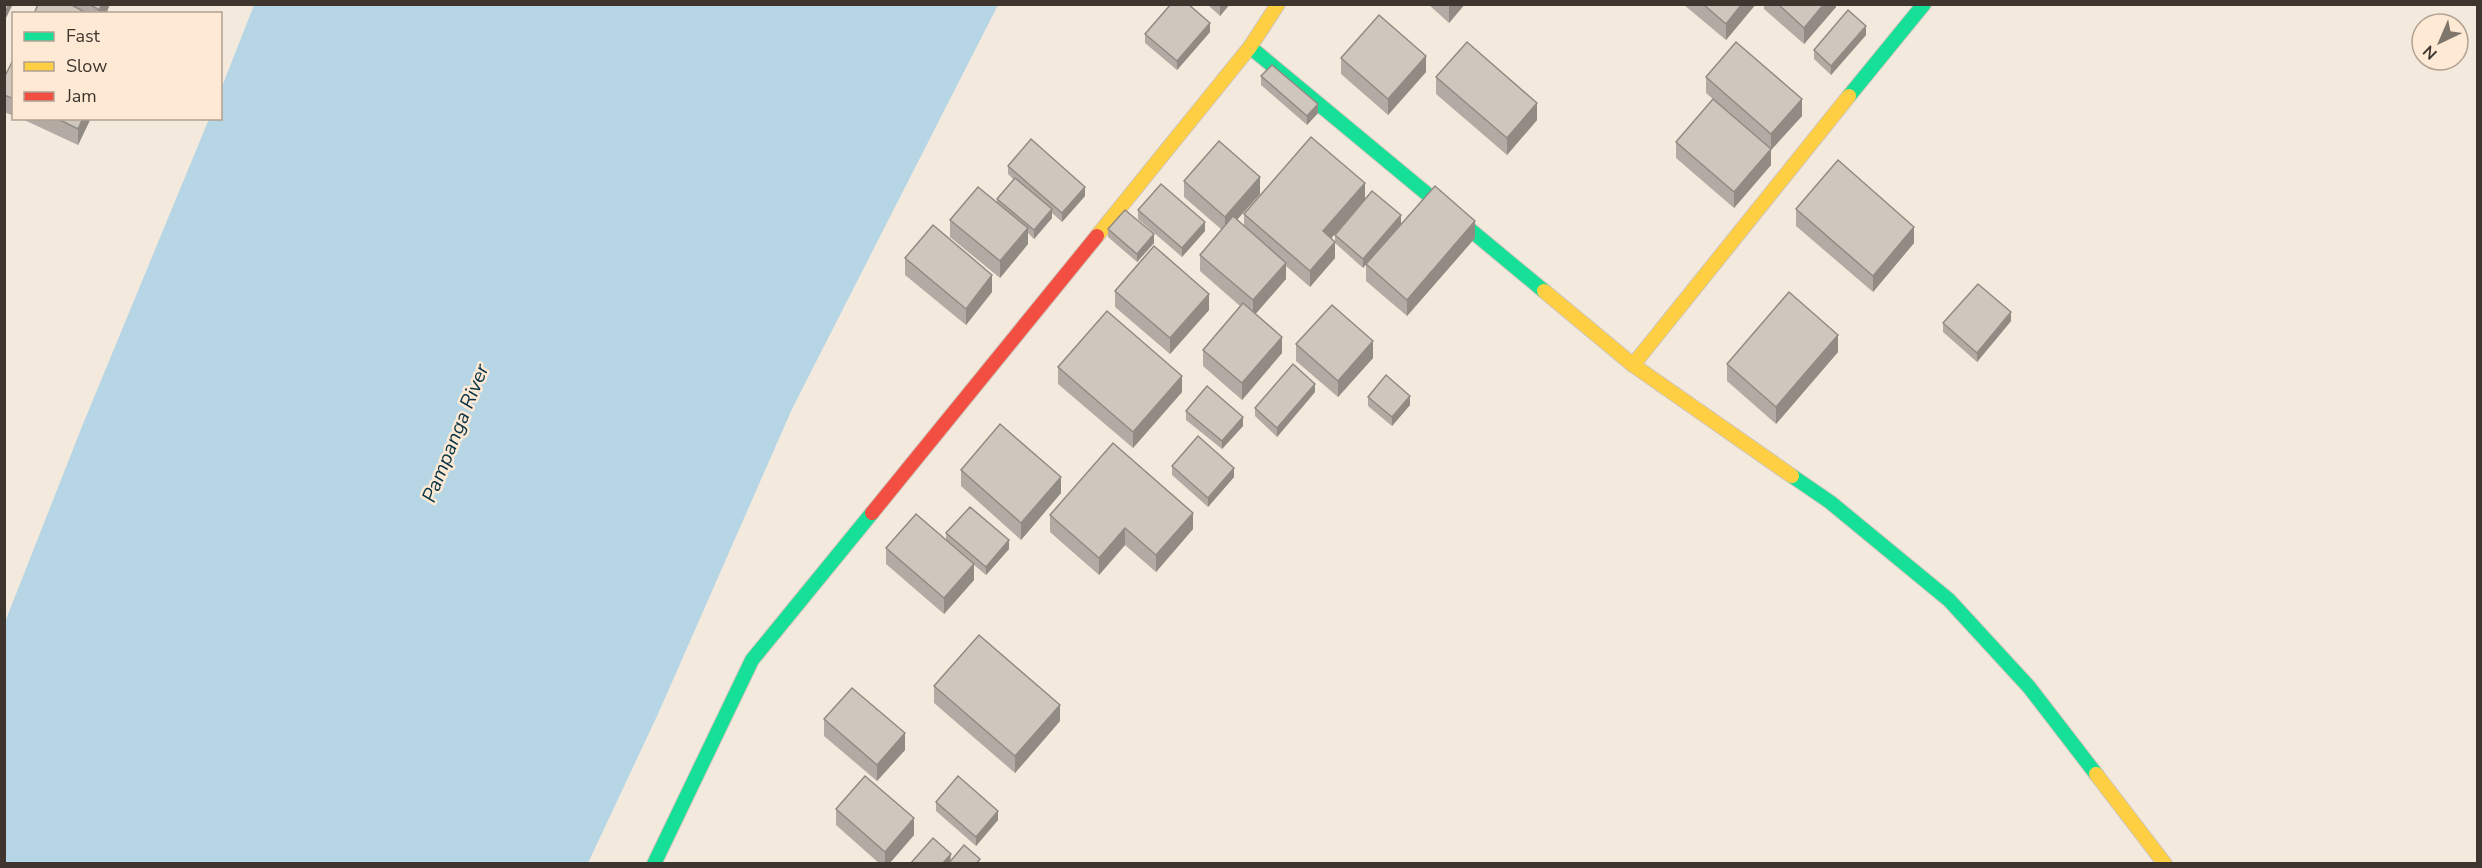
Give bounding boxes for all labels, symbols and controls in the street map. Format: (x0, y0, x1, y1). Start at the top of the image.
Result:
legend (12, 12, 222, 120)
north arrow (2410, 12, 2470, 72)
text: Fast (66, 24, 101, 48)
text: N (2418, 40, 2442, 64)
text: Slow (66, 54, 107, 78)
text: Jam (65, 84, 97, 108)
water label: Pampanga River (415, 359, 496, 506)

